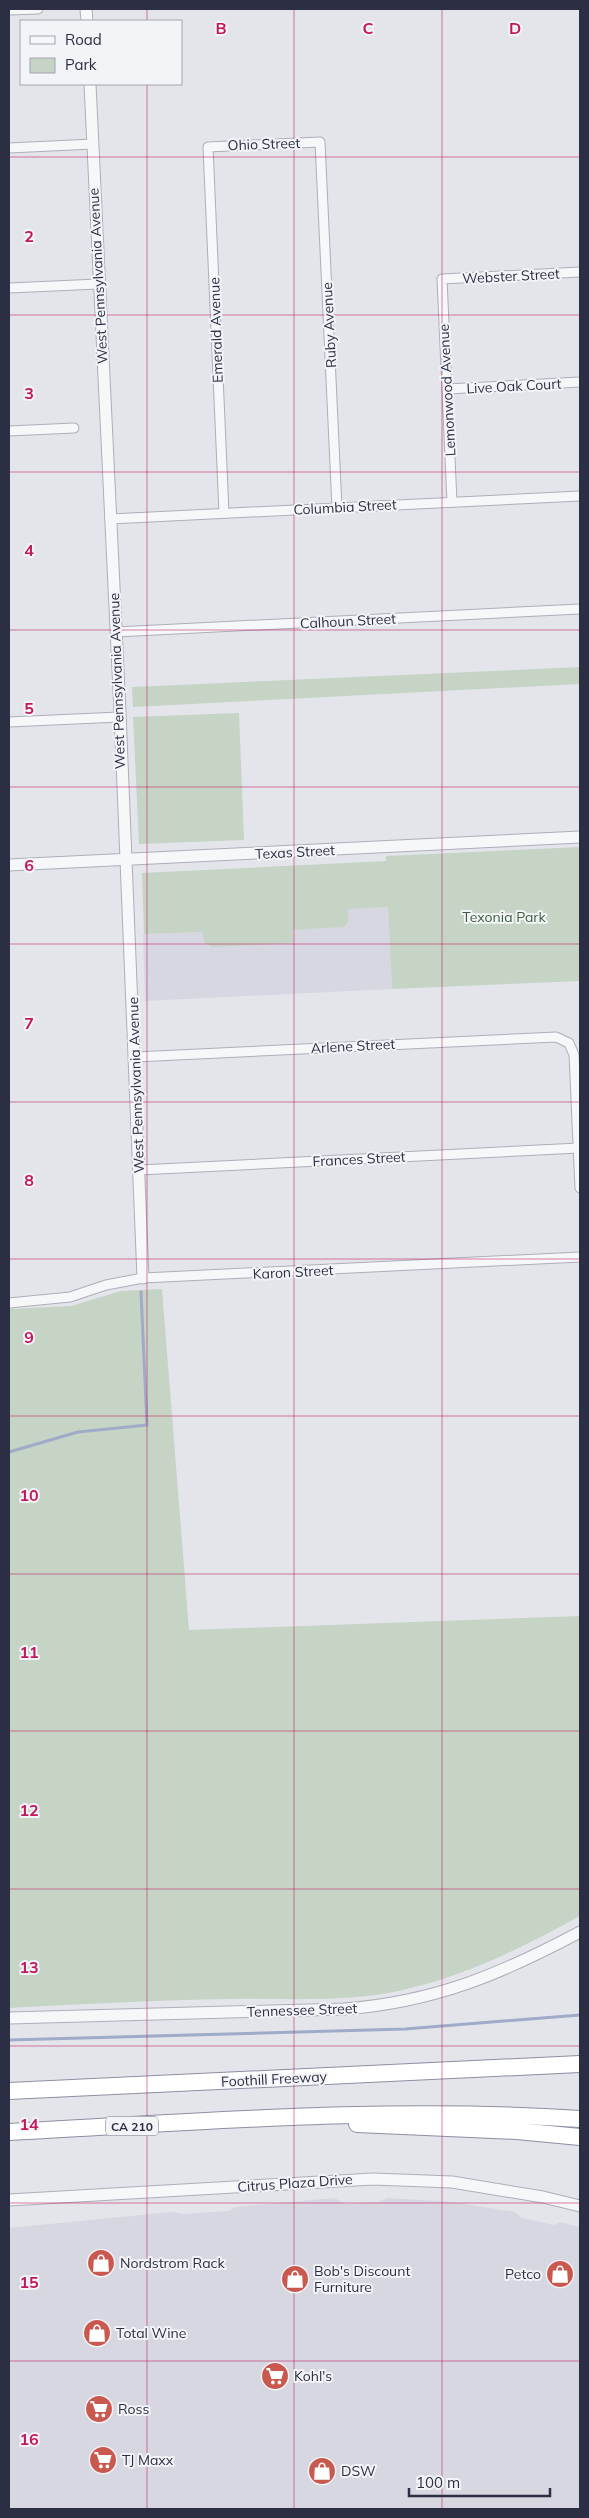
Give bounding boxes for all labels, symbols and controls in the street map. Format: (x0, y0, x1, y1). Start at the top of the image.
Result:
text: B (215, 18, 227, 38)
text: C (363, 18, 374, 38)
text: D (509, 18, 521, 38)
legend (20, 20, 182, 85)
text: Road (65, 30, 102, 49)
text: Park (65, 55, 97, 74)
street label: Ohio Street (227, 134, 301, 154)
street label: West Pennsylvania Avenue (84, 188, 112, 364)
text: 2 (24, 226, 34, 246)
street label: Webster Street (462, 264, 560, 288)
street label: Emerald Avenue (205, 277, 227, 383)
street label: Ruby Avenue (318, 282, 340, 368)
street label: Lemonwood Avenue (435, 323, 459, 457)
street label: Live Oak Court (466, 375, 562, 397)
text: 3 (24, 383, 34, 403)
street label: Columbia Street (293, 495, 397, 519)
text: 4 (24, 540, 34, 560)
street label: West Pennsylvania Avenue (105, 593, 129, 769)
street label: Calhoun Street (300, 609, 396, 632)
text: 5 (24, 698, 34, 718)
street label: Texas Street (255, 841, 336, 863)
text: 6 (24, 855, 34, 875)
park label: Texonia Park (462, 908, 546, 926)
street label: West Pennsylvania Avenue (124, 997, 148, 1173)
text: 7 (24, 1013, 34, 1033)
street label: Arlene Street (310, 1035, 396, 1057)
street label: Frances Street (312, 1148, 406, 1170)
text: 8 (24, 1170, 34, 1190)
street label: Karon Street (252, 1261, 334, 1283)
text: 9 (24, 1327, 34, 1347)
text: 10 (19, 1485, 39, 1505)
text: 11 (19, 1642, 39, 1662)
text: 12 (19, 1800, 39, 1820)
text: 13 (19, 1957, 39, 1977)
street label: Tennessee Street (246, 1999, 358, 2021)
street label: Foothill Freeway (221, 2067, 328, 2091)
text: 14 (19, 2114, 39, 2134)
road number: CA 210 (106, 2116, 158, 2136)
street label: Citrus Plaza Drive (237, 2170, 353, 2196)
shop icon: Nordstrom Rack (86, 2248, 116, 2278)
place label: Nordstrom Rack (120, 2254, 226, 2272)
shop icon: Petco (545, 2259, 575, 2289)
place label: Bob's Discount Furniture (314, 2262, 410, 2296)
shop icon: Bob's Discount Furniture (280, 2264, 310, 2294)
place label: Petco (505, 2265, 541, 2283)
text: 15 (19, 2272, 39, 2292)
shop icon: Total Wine (82, 2318, 112, 2348)
place label: Total Wine (116, 2324, 186, 2342)
supermarket icon: Kohl's (260, 2361, 290, 2391)
place label: Kohl's (294, 2367, 332, 2385)
supermarket icon: Ross (84, 2394, 114, 2424)
place label: Ross (118, 2400, 149, 2418)
text: 16 (19, 2429, 39, 2449)
supermarket icon: TJ Maxx (88, 2445, 118, 2475)
place label: TJ Maxx (122, 2451, 174, 2469)
shop icon: DSW (307, 2456, 337, 2486)
place label: DSW (341, 2462, 376, 2480)
scale bar (409, 2466, 550, 2498)
text: 100 m (416, 2473, 460, 2492)

